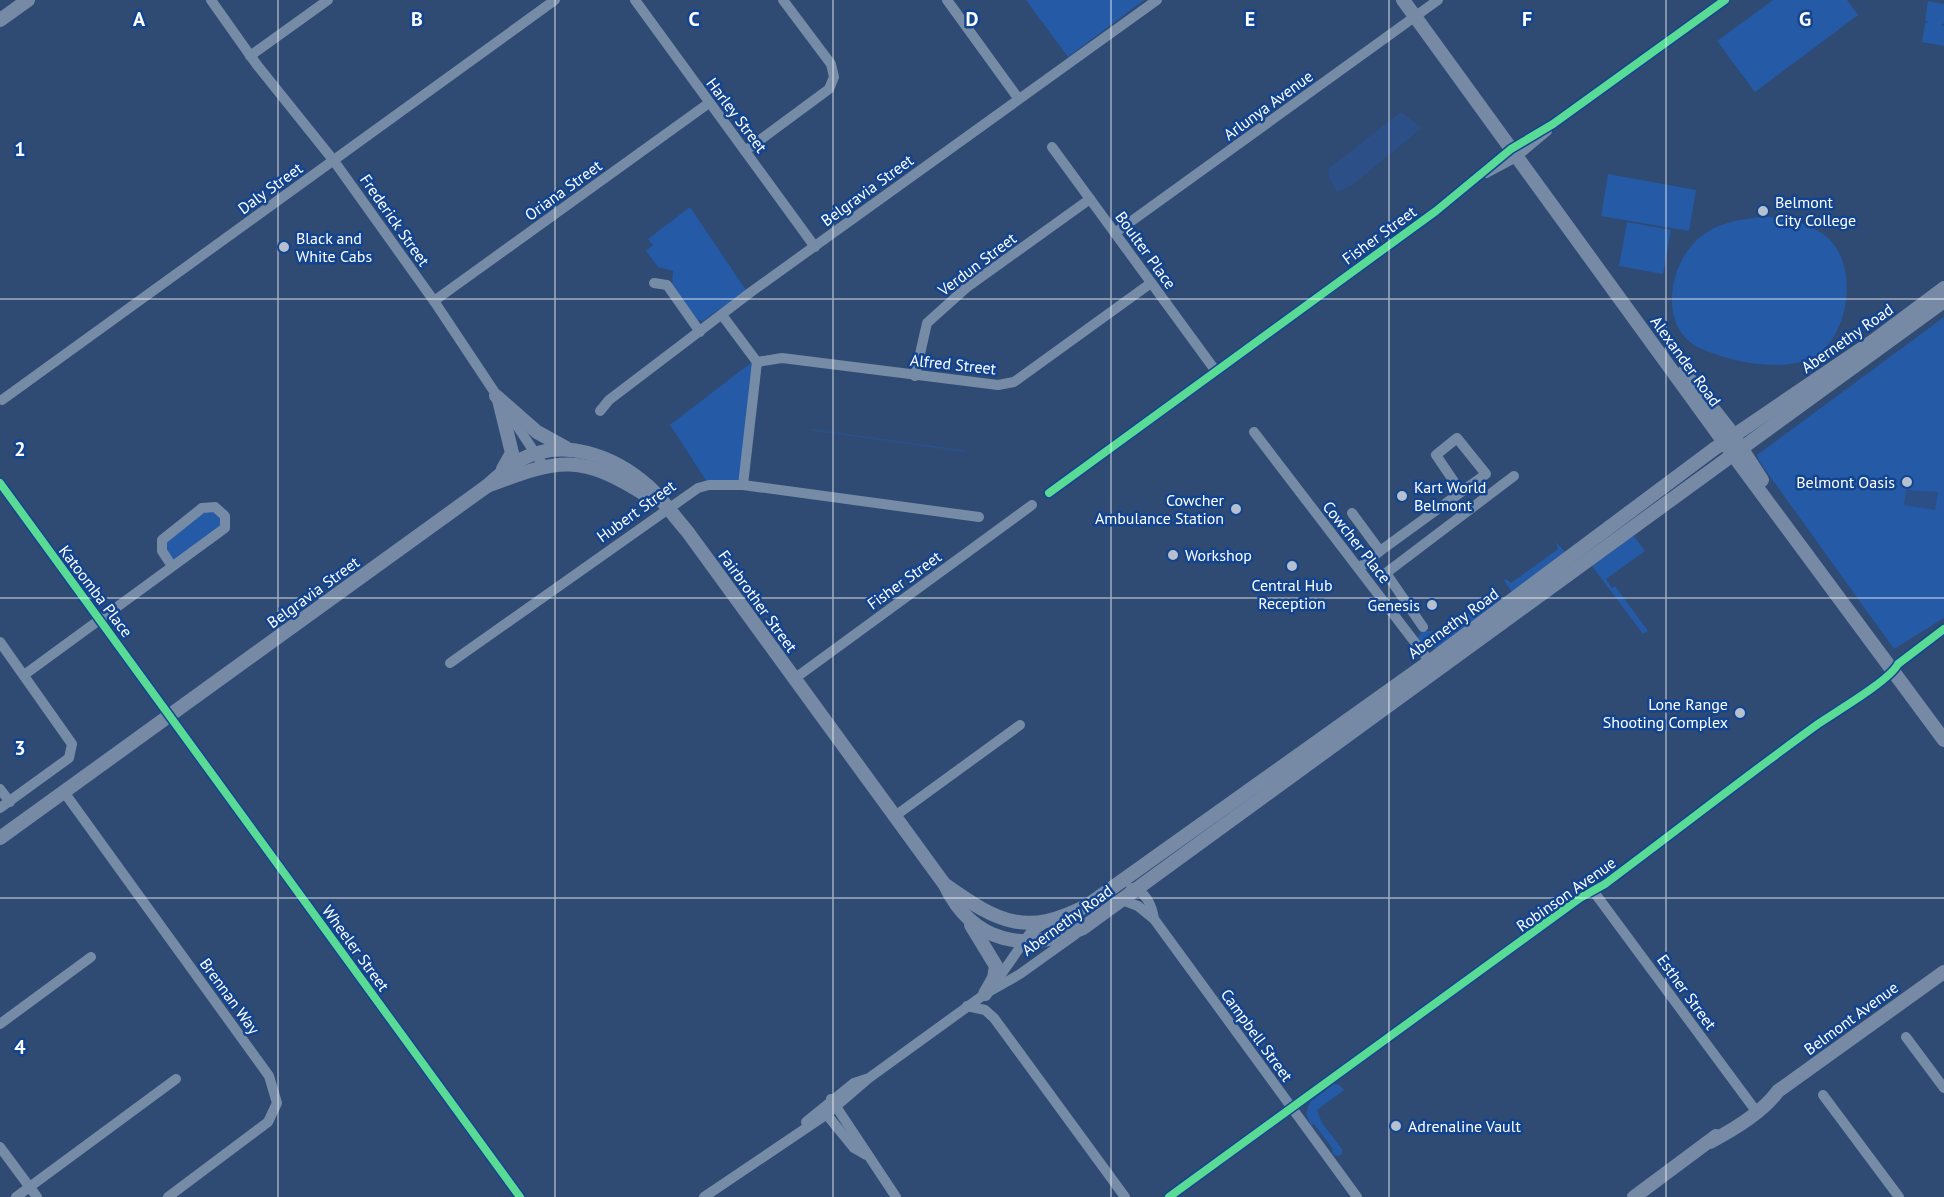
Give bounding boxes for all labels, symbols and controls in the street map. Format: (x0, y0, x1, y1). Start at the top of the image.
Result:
text: A (133, 6, 146, 32)
text: B (411, 6, 423, 32)
text: C (688, 6, 700, 32)
text: D (966, 6, 979, 32)
text: E (1245, 6, 1255, 32)
text: F (1522, 6, 1532, 32)
text: G (1799, 6, 1811, 32)
street label: Arlunya Avenue (1219, 66, 1317, 144)
street label: Harley Street (702, 74, 772, 157)
text: 1 (14, 136, 26, 162)
street label: Belgravia Street (817, 149, 918, 230)
street label: Oriana Street (521, 155, 606, 225)
street label: Daly Street (234, 158, 307, 218)
street label: Frederick Street (356, 170, 434, 270)
place label: Belmont City College (1775, 192, 1856, 230)
street label: Fisher Street (1338, 201, 1420, 269)
marker: Belmont City College (1756, 204, 1770, 218)
street label: Boulter Place (1111, 207, 1181, 293)
place label: Black and White Cabs (296, 228, 372, 266)
street label: Verdun Street (933, 228, 1021, 301)
marker: Black and White Cabs (277, 240, 291, 254)
street label: Abernethy Road (1797, 299, 1897, 377)
street label: Alexander Road (1646, 312, 1726, 410)
street label: Alfred Street (909, 350, 998, 379)
text: 2 (14, 436, 26, 462)
place label: Belmont Oasis (1796, 472, 1895, 492)
street label: Hubert Street (593, 475, 680, 546)
marker: Belmont Oasis (1900, 475, 1914, 489)
place label: Kart World Belmont (1414, 477, 1486, 515)
marker: Kart World Belmont (1395, 489, 1409, 503)
place label: Cowcher Ambulance Station (1095, 490, 1225, 528)
street label: Cowcher Place (1319, 497, 1395, 587)
marker: Cowcher Ambulance Station (1229, 502, 1243, 516)
street label: Katoomba Place (55, 541, 137, 641)
place label: Workshop (1185, 545, 1252, 565)
street label: Fairbrother Street (714, 546, 802, 656)
street label: Fisher Street (863, 546, 945, 614)
marker: Workshop (1166, 548, 1180, 562)
street label: Belgravia Street (263, 551, 364, 632)
marker: Central Hub Reception (1285, 559, 1299, 573)
place label: Central Hub Reception (1251, 575, 1333, 613)
street label: Abernethy Road (1404, 583, 1502, 663)
place label: Genesis (1367, 595, 1420, 615)
marker: Genesis (1425, 598, 1439, 612)
place label: Lone Range Shooting Complex (1603, 694, 1728, 732)
marker: Lone Range Shooting Complex (1733, 706, 1747, 720)
text: 3 (14, 735, 26, 761)
street label: Robinson Avenue (1512, 852, 1620, 936)
street label: Abernethy Road (1018, 880, 1116, 960)
street label: Wheeler Street (318, 901, 394, 995)
street label: Esther Street (1653, 950, 1721, 1034)
street label: Brennan Way (196, 954, 265, 1038)
street label: Belmont Avenue (1800, 977, 1902, 1059)
street label: Campbell Street (1217, 985, 1298, 1086)
text: 4 (14, 1034, 26, 1060)
place label: Adrenaline Vault (1408, 1116, 1521, 1136)
marker: Adrenaline Vault (1389, 1119, 1403, 1133)

